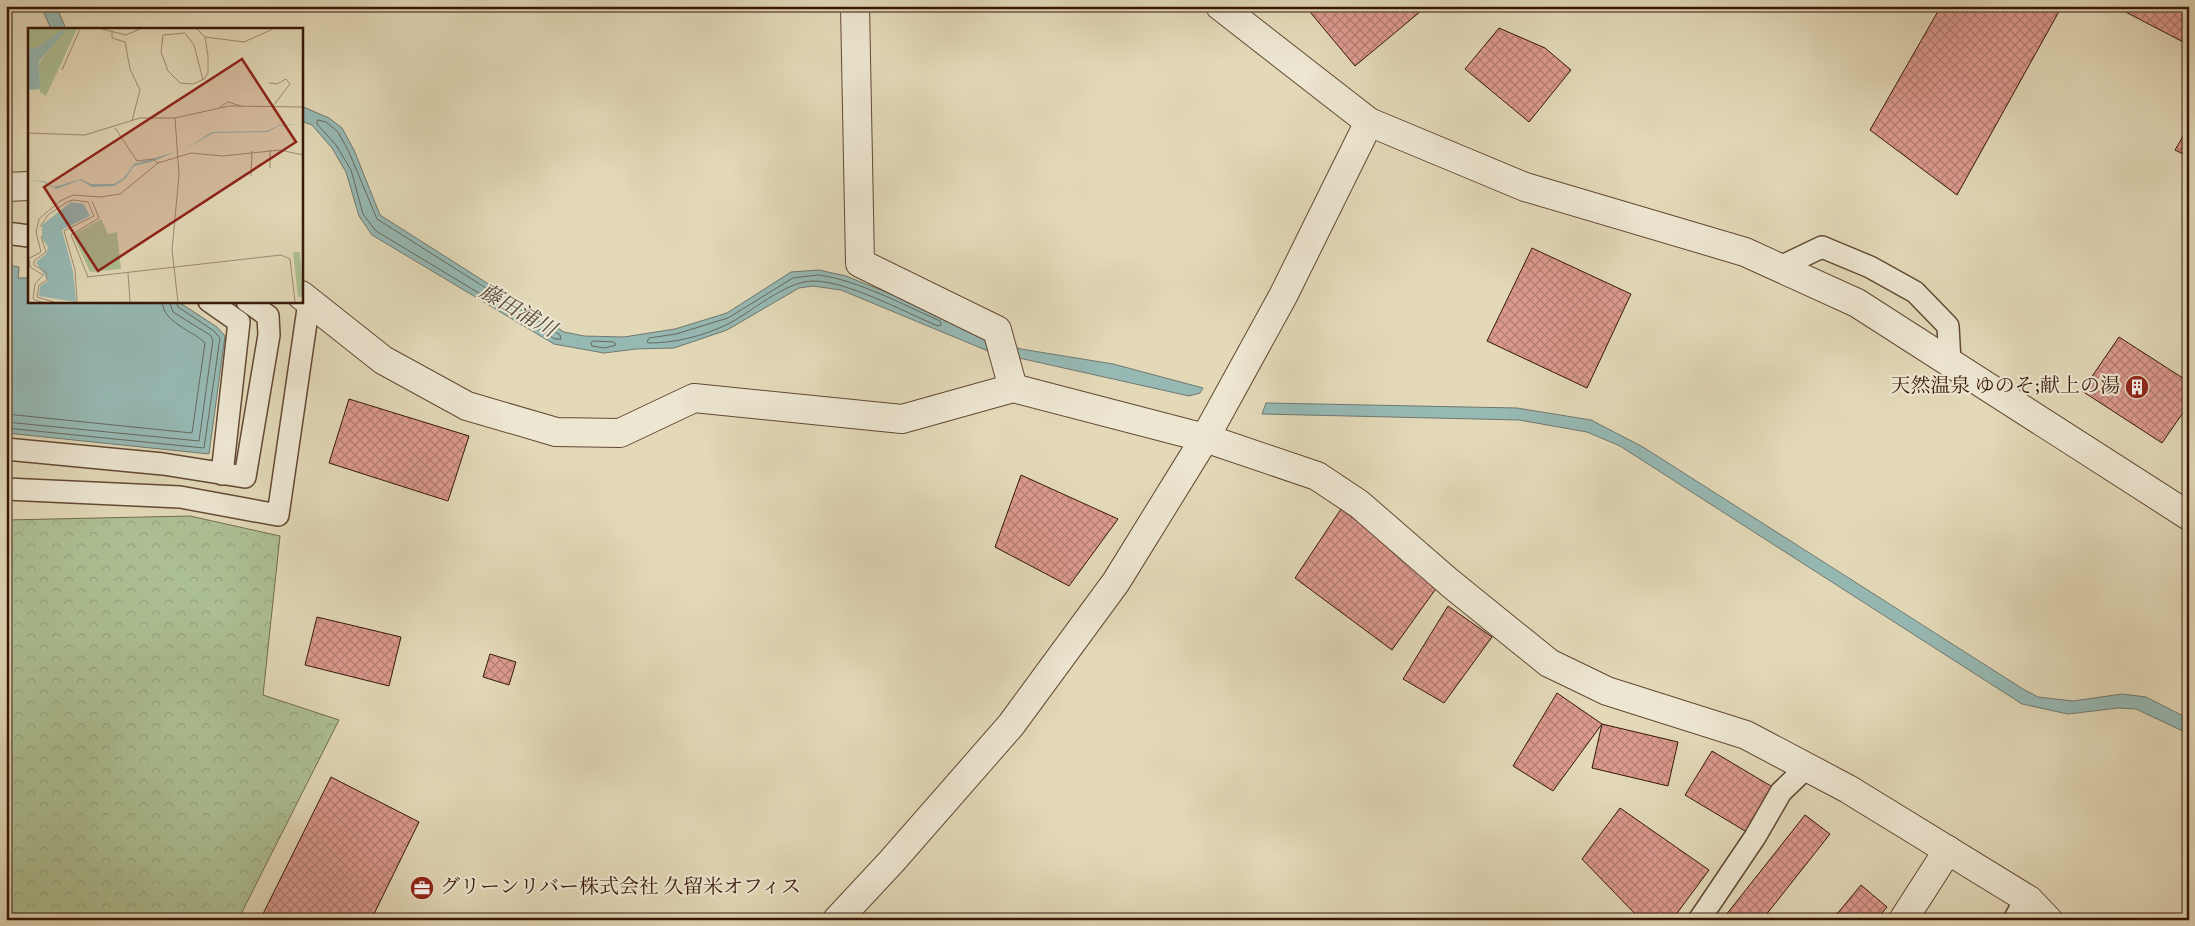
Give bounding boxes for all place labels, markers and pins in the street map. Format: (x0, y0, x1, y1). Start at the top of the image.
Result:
place label: 天然温泉 ゆのそ;献上の湯 (1891, 373, 2120, 402)
building icon: 天然温泉 ゆのそ;献上の湯 (2124, 374, 2150, 400)
place label: グリーンリバー株式会社 久留米オフィス (440, 874, 801, 903)
office icon: グリーンリバー株式会社 久留米オフィス (409, 875, 435, 901)

